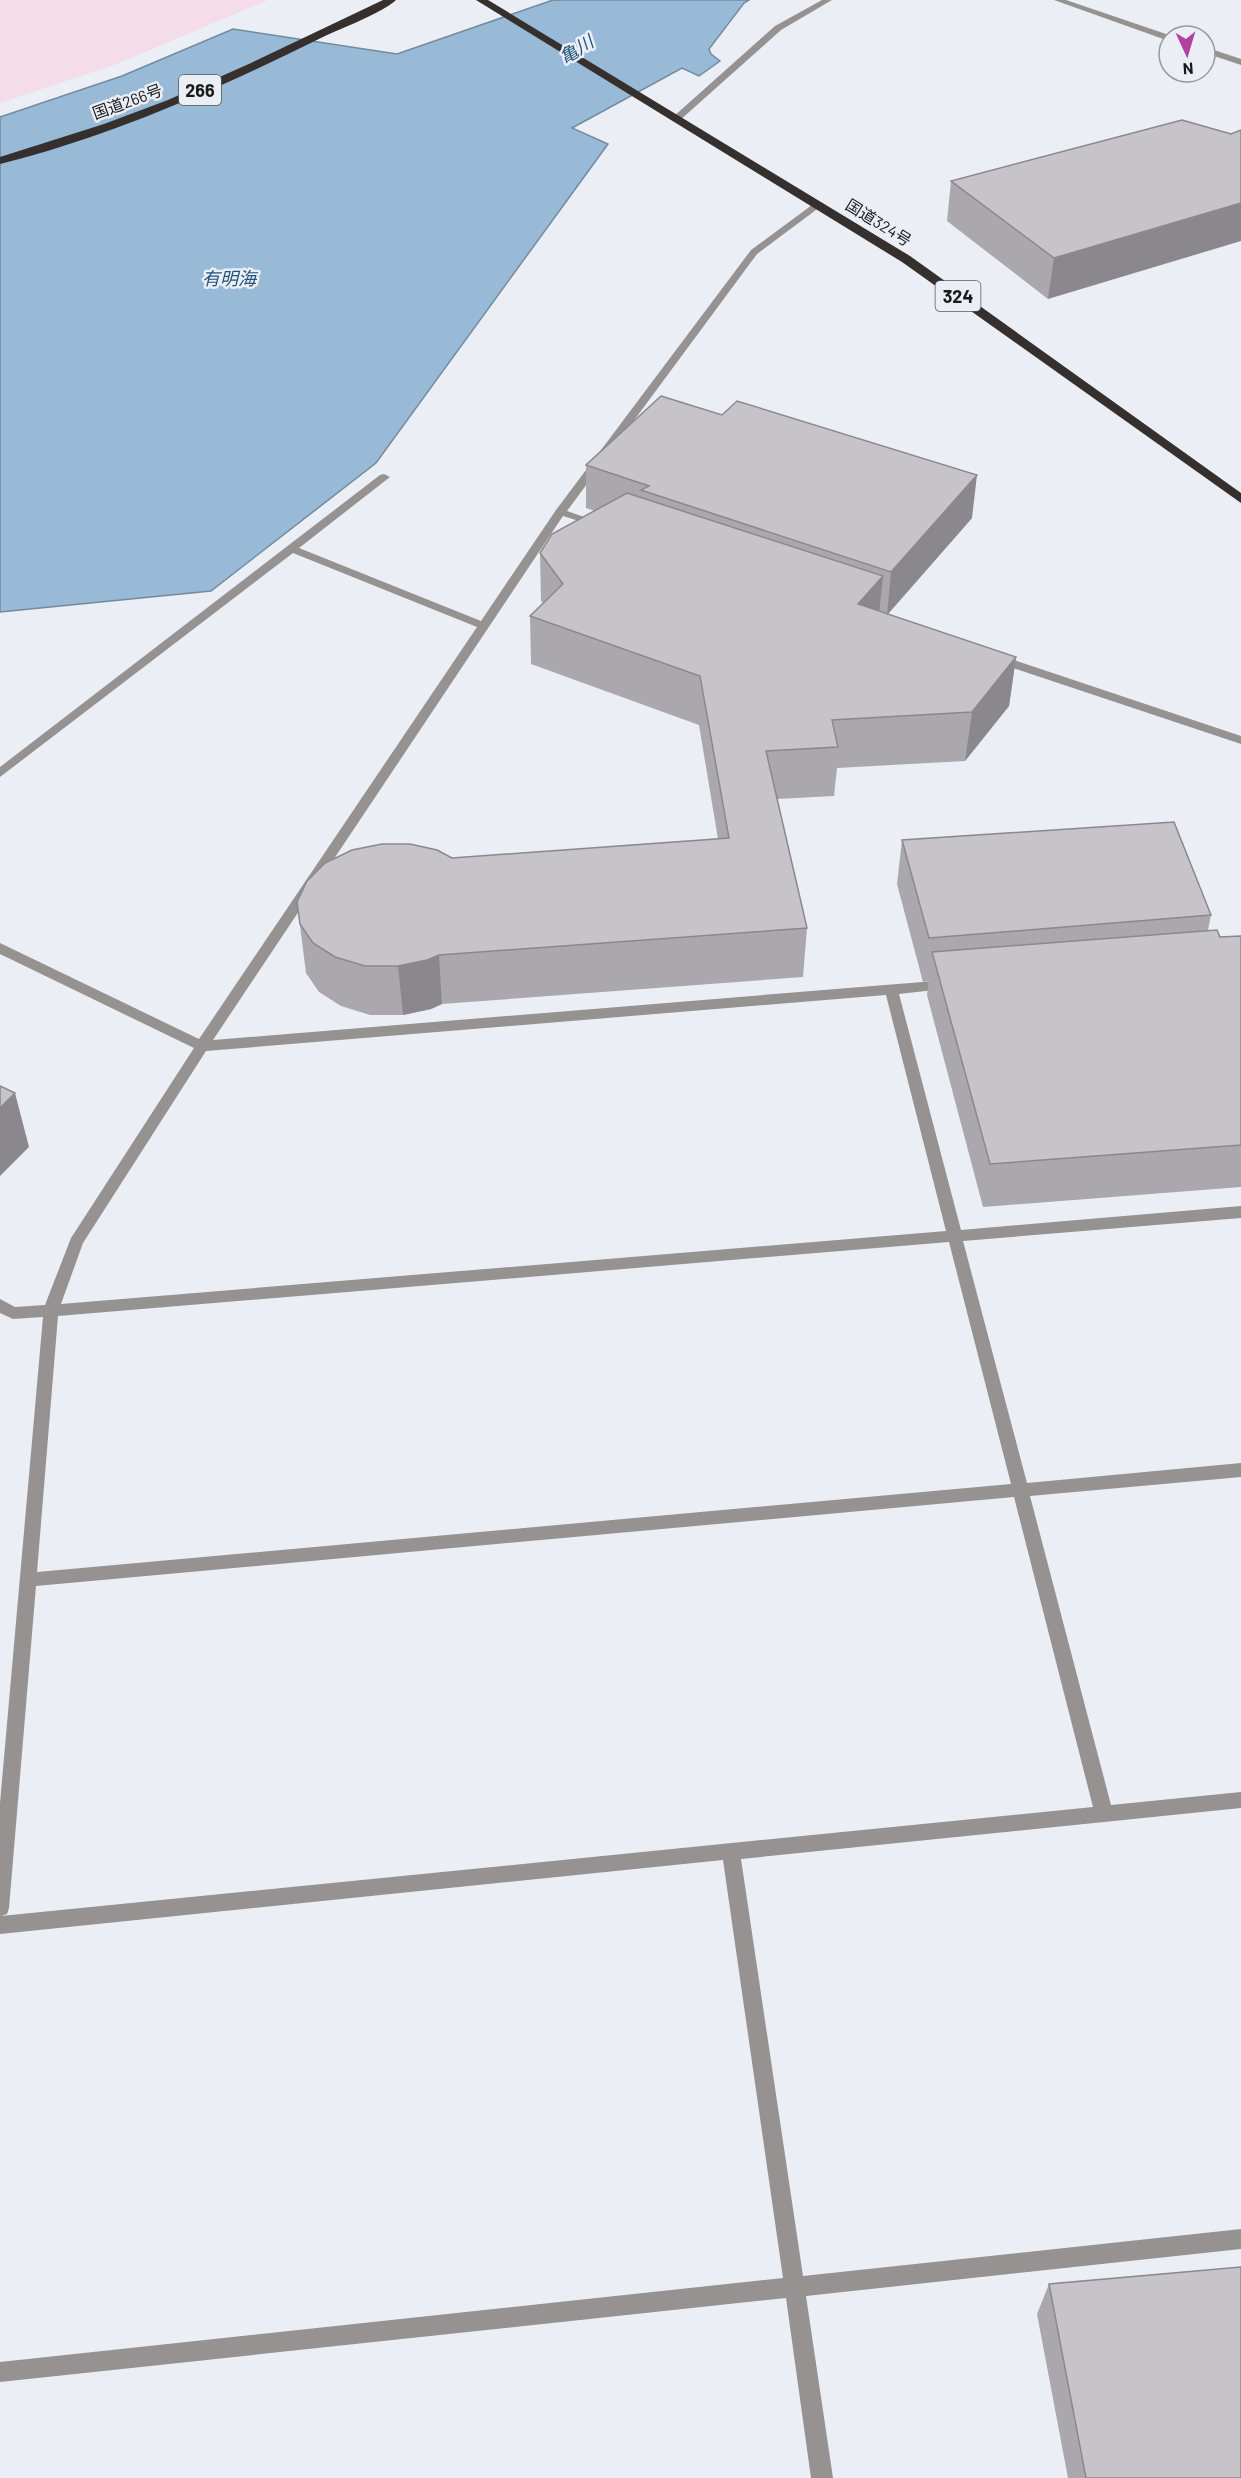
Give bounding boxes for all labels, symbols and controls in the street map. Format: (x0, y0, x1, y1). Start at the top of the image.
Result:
north arrow (1157, 24, 1217, 84)
water label: 亀川 (555, 29, 599, 68)
text: N (1182, 60, 1194, 79)
road number: 266 (179, 75, 221, 105)
street label: 国道266号 (89, 80, 165, 122)
street label: 国道324号 (843, 194, 915, 250)
water label: 有明海 (202, 267, 259, 289)
road number: 324 (936, 281, 980, 311)

